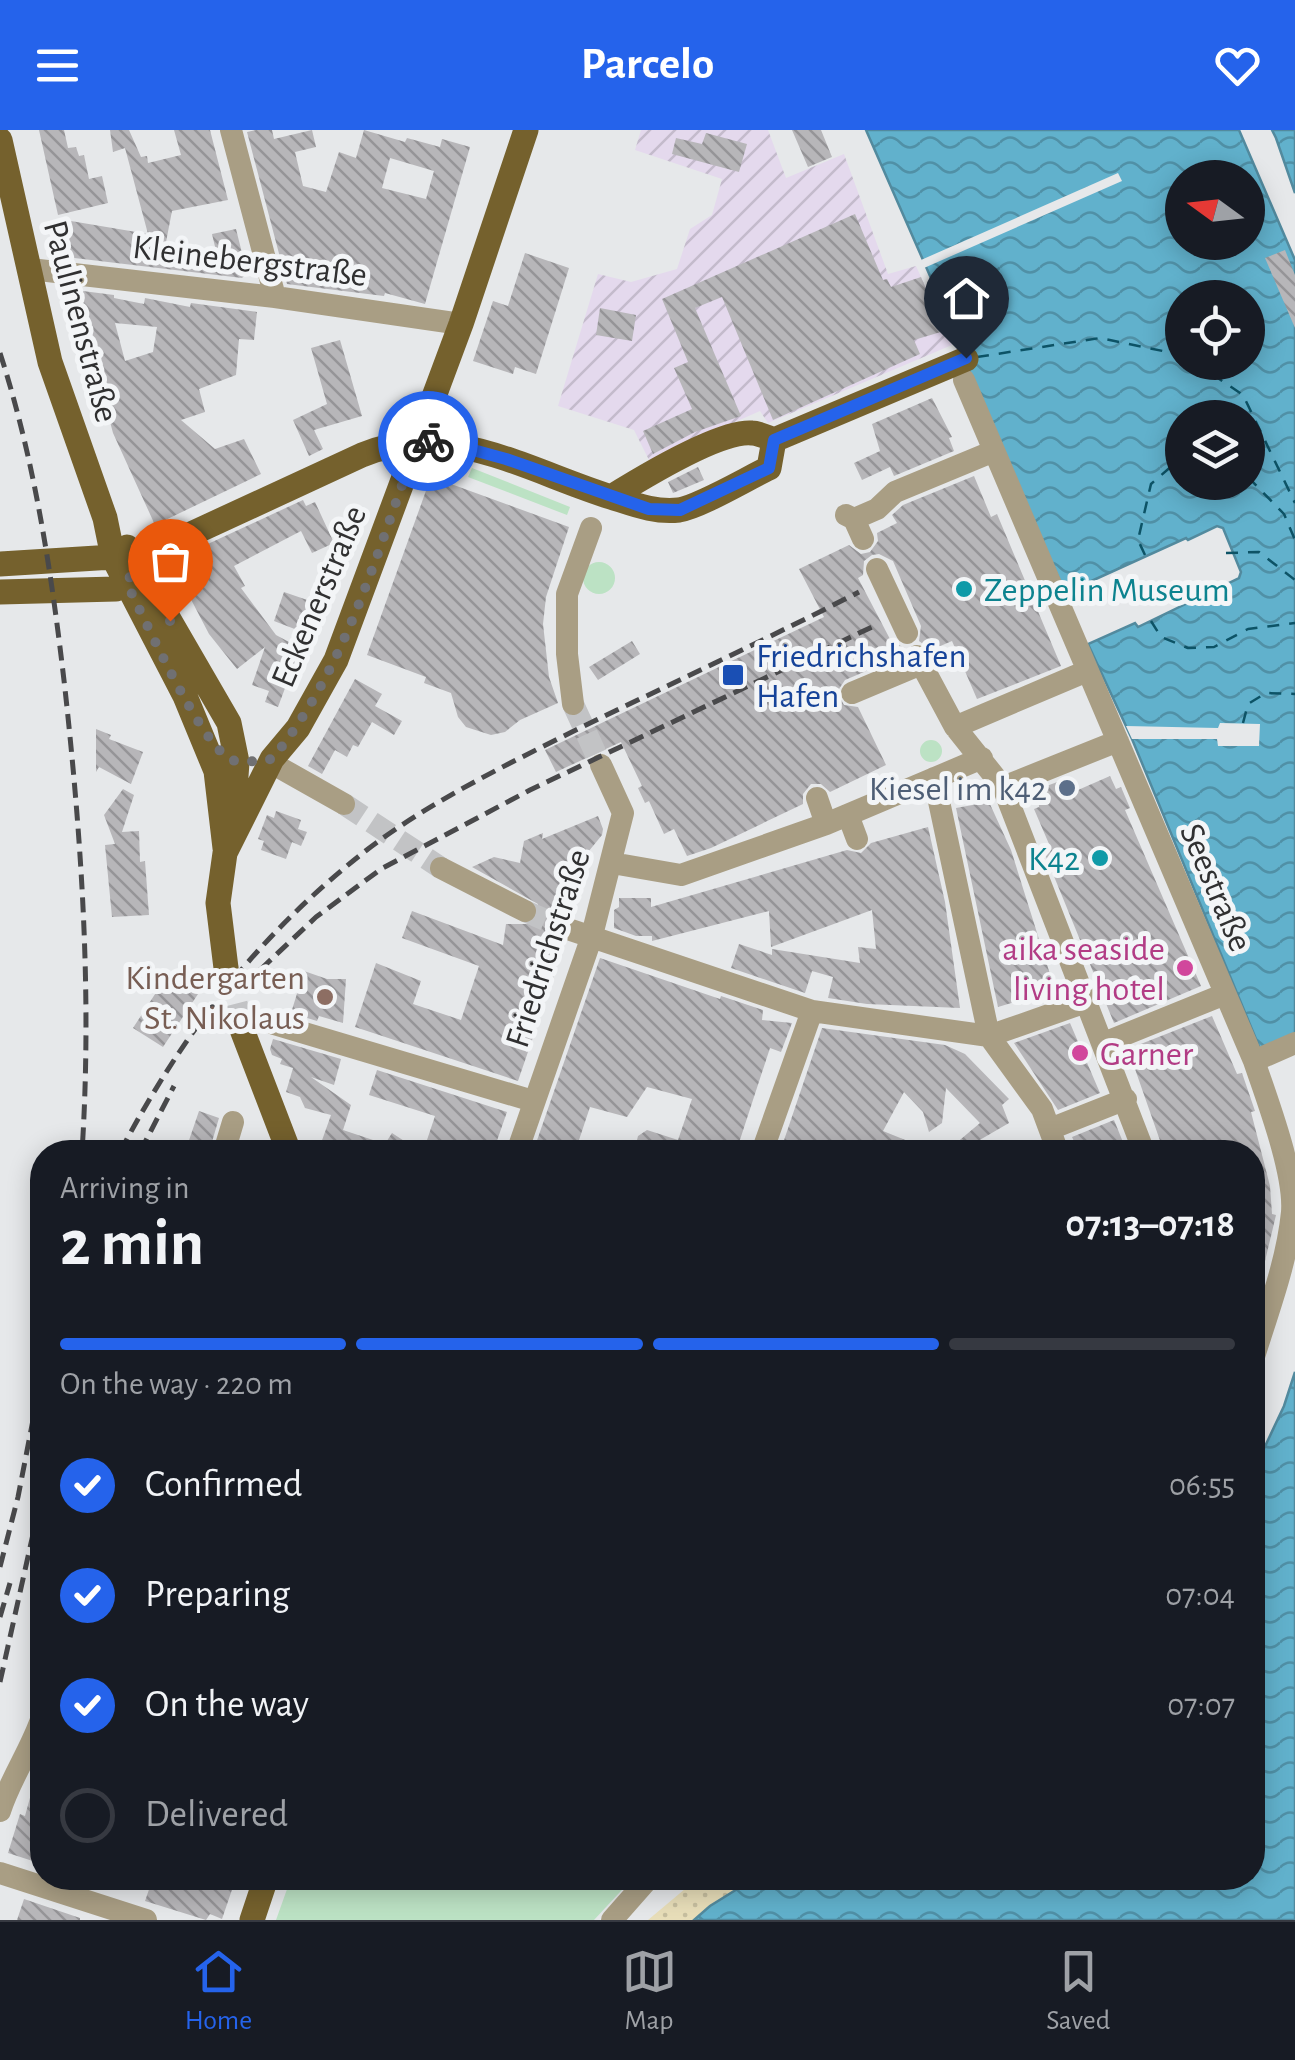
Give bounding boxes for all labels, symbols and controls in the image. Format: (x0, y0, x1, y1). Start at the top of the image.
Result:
icon: menu (30, 38, 85, 93)
icon: heart (1210, 38, 1265, 93)
text: Parcelo (581, 42, 714, 87)
north arrow (1165, 160, 1265, 260)
map controls (1165, 160, 1265, 500)
street label: Paulinenstraße (37, 217, 124, 426)
street label: Kleinebergstraße (131, 230, 369, 293)
pin (924, 256, 1009, 359)
icon: home (939, 271, 994, 326)
button: locate (1165, 280, 1265, 380)
courier (378, 391, 478, 491)
button: layers (1165, 400, 1265, 500)
icon: bike (401, 414, 456, 469)
street label: Eckenerstraße (266, 501, 373, 692)
pin (128, 519, 213, 622)
icon: bag (143, 534, 198, 589)
place label: Zeppelin Museum (984, 573, 1230, 608)
marker: Zeppelin Museum (953, 578, 975, 600)
place label: Friedrichshafen Hafen (756, 639, 967, 714)
marker: Friedrichshafen Hafen (720, 662, 746, 688)
place label: Kiesel im k42 (869, 772, 1047, 807)
marker: Kiesel im k42 (1056, 777, 1078, 799)
street label: Seestraße (1173, 819, 1258, 956)
place label: K42 (1028, 842, 1080, 877)
street label: Friedrichstraße (500, 845, 597, 1052)
marker: K42 (1089, 847, 1111, 869)
place label: aika seaside living hotel (1002, 932, 1165, 1007)
marker: aika seaside living hotel (1174, 957, 1196, 979)
place label: Kindergarten St. Nikolaus (125, 961, 305, 1036)
marker: Kindergarten St. Nikolaus (314, 986, 336, 1008)
place label: Garner (1100, 1037, 1194, 1072)
marker: Garner (1069, 1042, 1091, 1064)
text: Arriving in (60, 1172, 189, 1204)
text: 07:13–07:18 (1065, 1206, 1235, 1244)
text: 2 min (60, 1212, 204, 1277)
text: On the way · 220 m (60, 1368, 293, 1400)
icon: check (60, 1458, 115, 1513)
text: Confirmed (145, 1466, 302, 1504)
text: 06:55 (1169, 1469, 1235, 1501)
icon: check (60, 1568, 115, 1623)
text: Preparing (145, 1576, 290, 1614)
text: 07:04 (1165, 1579, 1235, 1611)
icon: check (60, 1678, 115, 1733)
text: On the way (145, 1686, 309, 1724)
text: 07:07 (1167, 1689, 1235, 1721)
text: Delivered (145, 1796, 288, 1834)
tab: Home (185, 1944, 252, 2038)
tab: Map (622, 1944, 677, 2038)
tab: Saved (1046, 1944, 1110, 2038)

